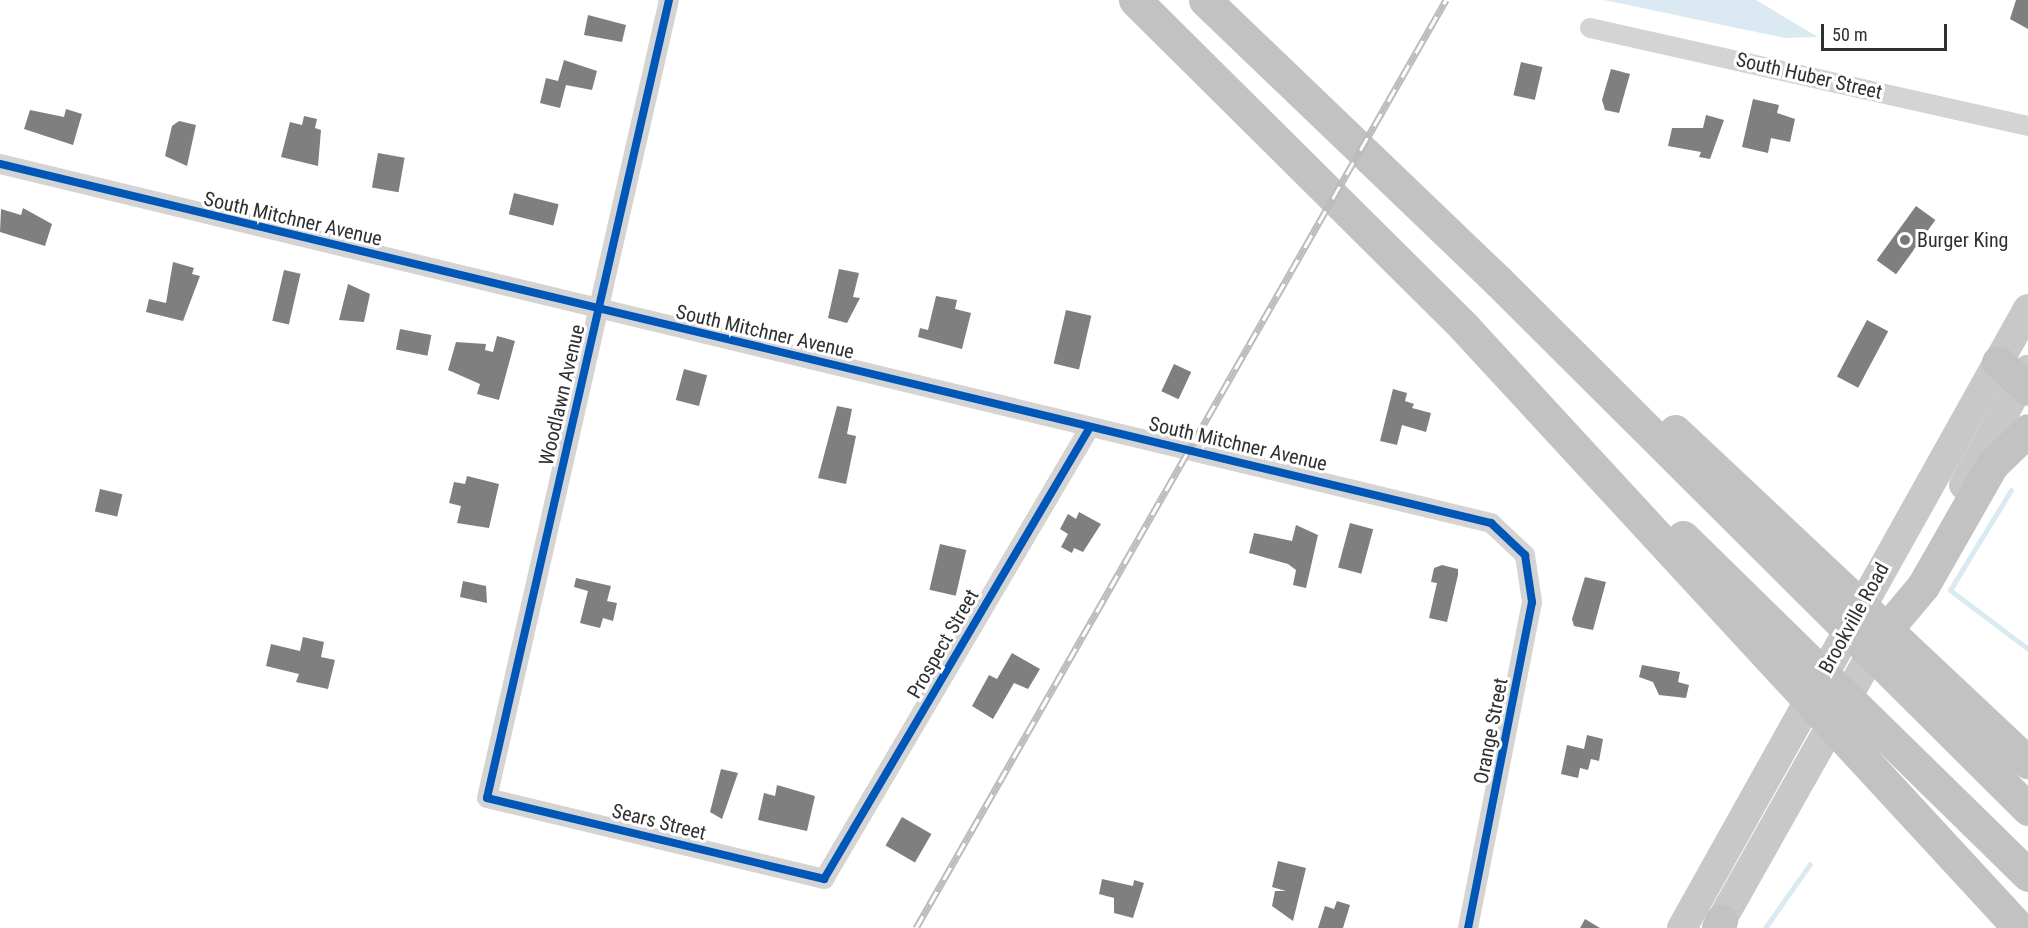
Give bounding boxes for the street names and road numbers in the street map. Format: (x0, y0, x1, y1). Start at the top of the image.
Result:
street label: South Huber Street (1734, 48, 1884, 104)
street label: South Mitchner Avenue (202, 187, 384, 251)
street label: South Mitchner Avenue (674, 300, 856, 364)
street label: Woodlawn Avenue (534, 322, 590, 468)
street label: South Mitchner Avenue (1147, 412, 1329, 476)
street label: Brookville Road (1814, 559, 1894, 677)
street label: Prospect Street (902, 585, 984, 703)
street label: Orange Street (1469, 676, 1513, 786)
street label: Sears Street (610, 799, 708, 845)

